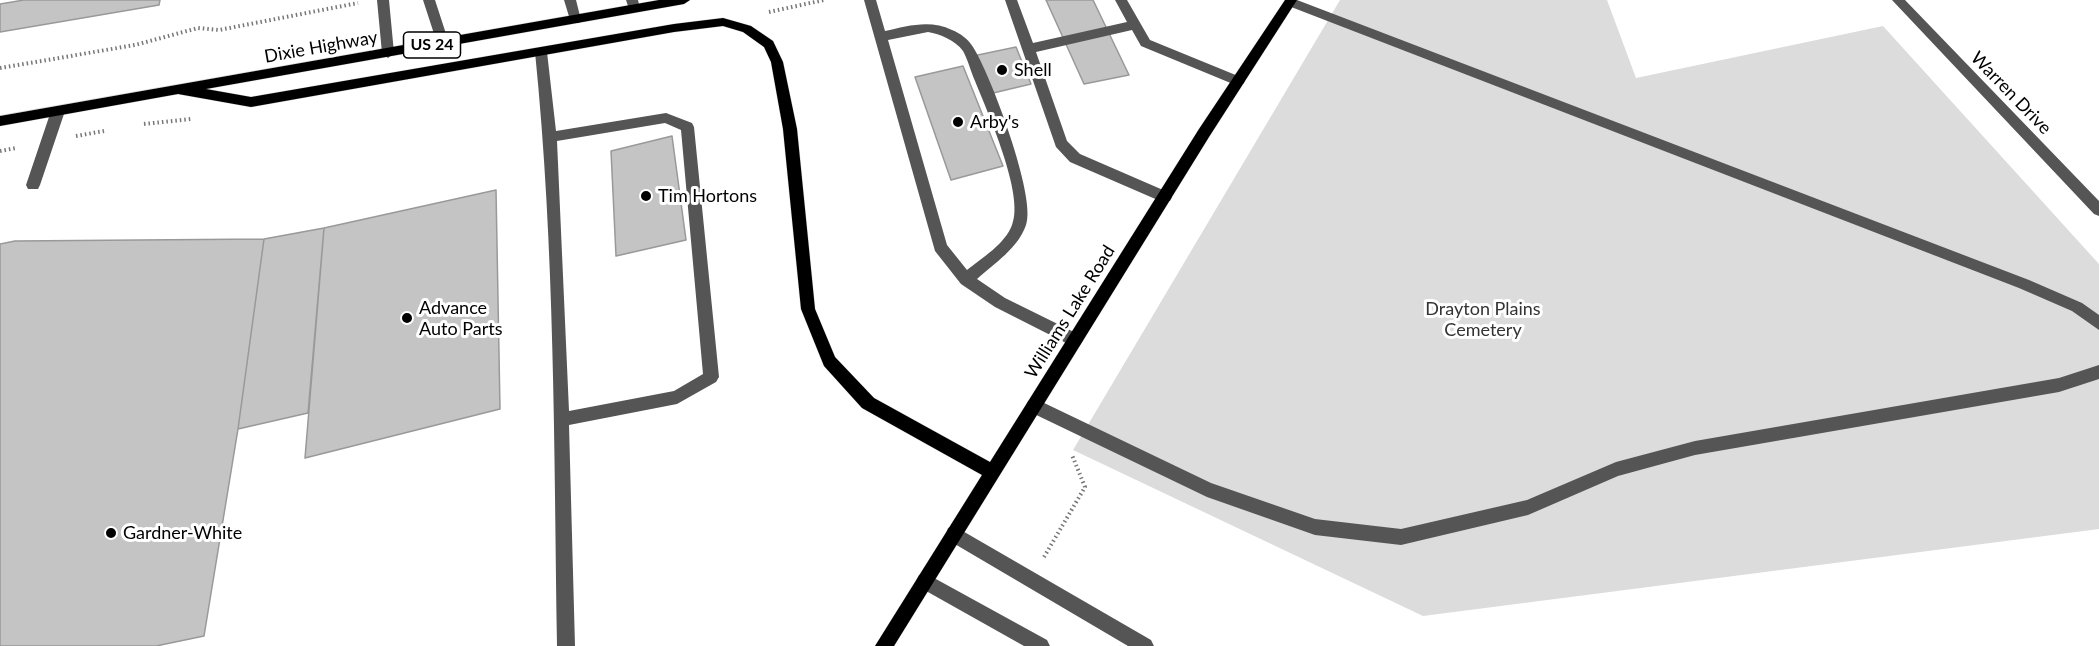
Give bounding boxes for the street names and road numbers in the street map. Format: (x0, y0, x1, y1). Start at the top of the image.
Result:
street label: Dixie Highway (263, 26, 379, 68)
road number: US 24 (404, 32, 460, 58)
street label: Warren Drive (1966, 47, 2056, 139)
street label: Williams Lake Road (1020, 242, 1120, 382)

